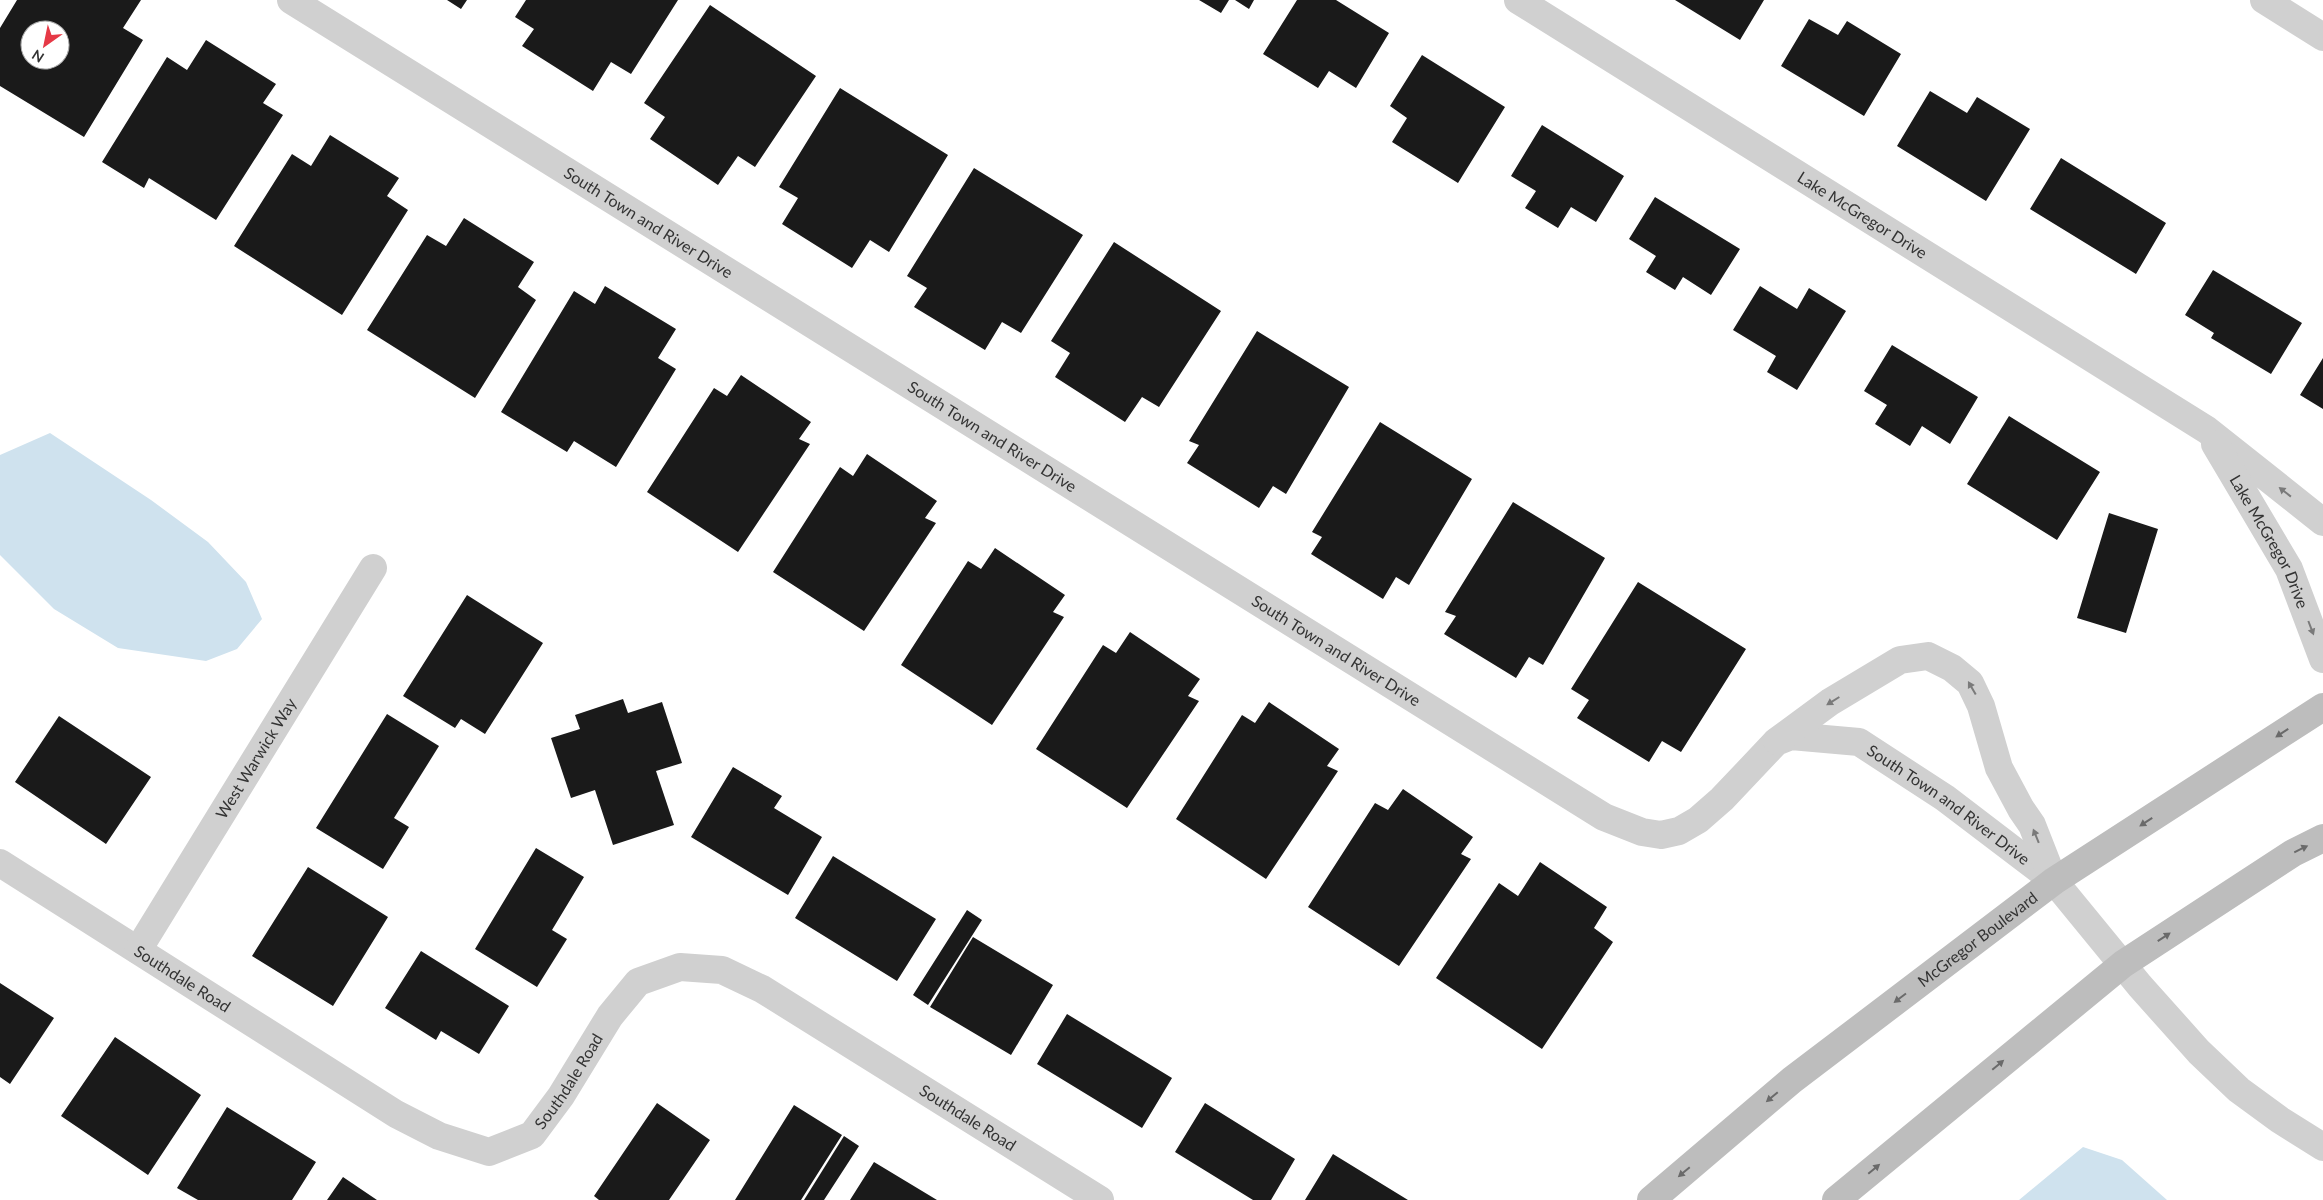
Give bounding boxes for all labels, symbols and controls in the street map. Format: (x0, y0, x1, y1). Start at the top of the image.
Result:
north arrow (20, 20, 70, 70)
text: N (28, 46, 47, 66)
street label: South Town and River Drive (561, 162, 737, 282)
street label: Lake McGregor Drive (1794, 167, 1931, 262)
street label: South Town and River Drive (905, 376, 1080, 496)
street label: Lake McGregor Drive (2226, 471, 2313, 611)
one-way arrow (2278, 487, 2292, 497)
street label: South Town and River Drive (1249, 590, 1424, 710)
one-way arrow (2308, 620, 2315, 635)
one-way arrow (1967, 681, 1976, 695)
street label: West Warwick Way (211, 694, 300, 822)
one-way arrow (1826, 696, 1839, 705)
one-way arrow (2275, 729, 2289, 738)
street label: South Town and River Drive (1864, 740, 2034, 868)
one-way arrow (2139, 817, 2152, 827)
one-way arrow (2032, 828, 2040, 843)
one-way arrow (2294, 845, 2308, 853)
street label: McGregor Boulevard (1914, 887, 2041, 990)
one-way arrow (2158, 932, 2171, 942)
street label: Southdale Road (131, 941, 234, 1016)
one-way arrow (1893, 993, 1907, 1003)
street label: Southdale Road (530, 1030, 606, 1132)
one-way arrow (1992, 1059, 2005, 1070)
street label: Southdale Road (916, 1080, 1020, 1154)
one-way arrow (1765, 1092, 1778, 1103)
one-way arrow (1867, 1163, 1880, 1174)
one-way arrow (1678, 1166, 1691, 1177)

